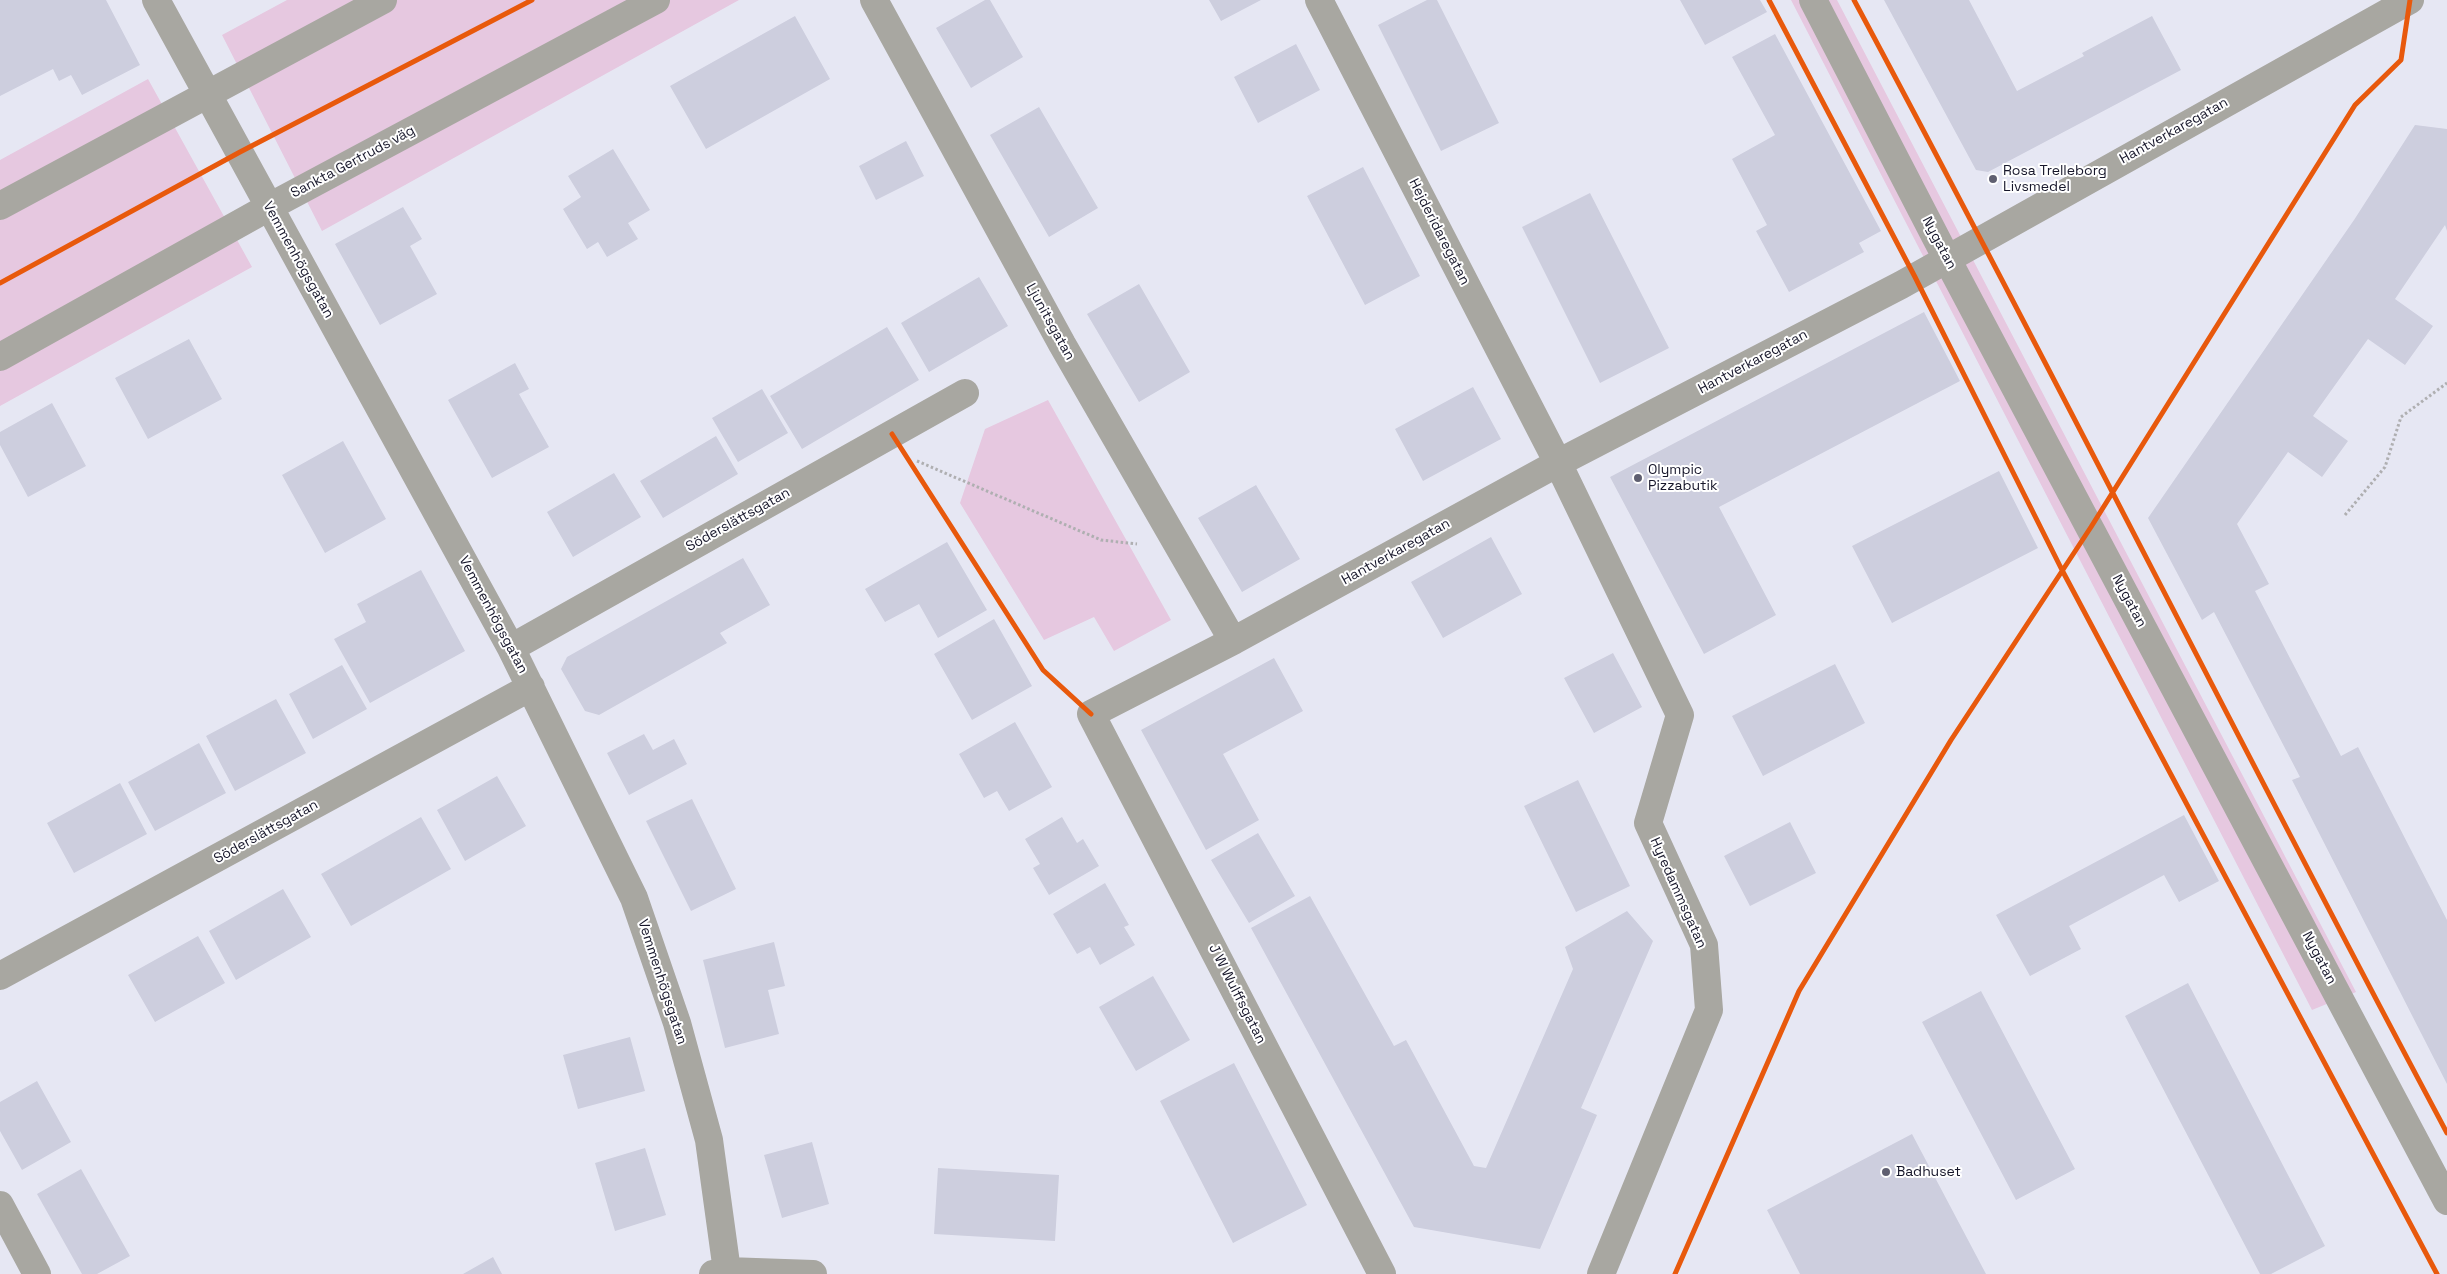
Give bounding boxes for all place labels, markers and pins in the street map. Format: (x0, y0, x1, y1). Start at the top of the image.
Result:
place label: Rosa Trelleborg Livsmedel (2003, 163, 2107, 196)
marker: Rosa Trelleborg Livsmedel (1987, 173, 1999, 185)
place label: Olympic Pizzabutik (1648, 462, 1717, 494)
marker: Olympic Pizzabutik (1632, 472, 1644, 484)
place label: Badhuset (1896, 1164, 1961, 1180)
marker: Badhuset (1880, 1166, 1892, 1178)

